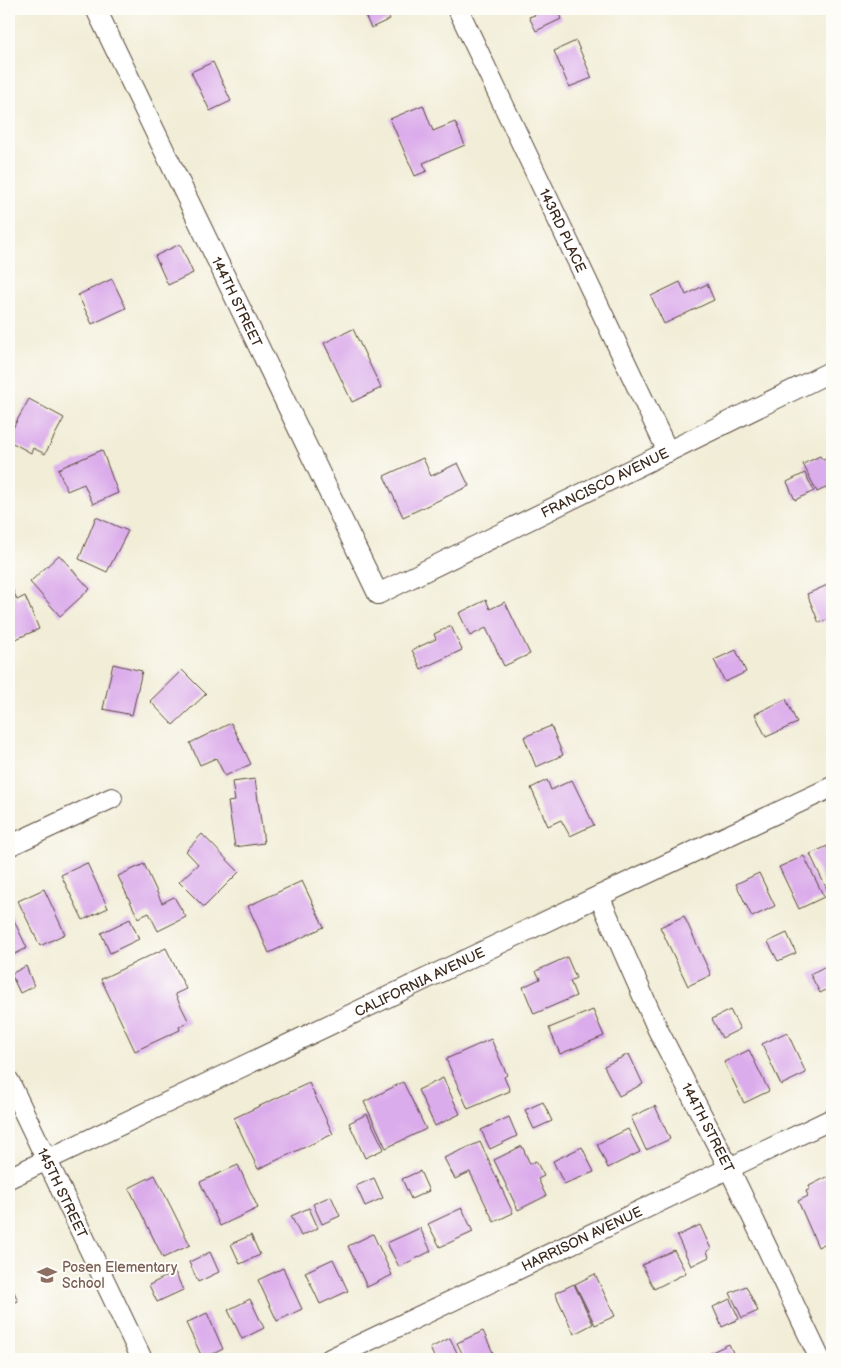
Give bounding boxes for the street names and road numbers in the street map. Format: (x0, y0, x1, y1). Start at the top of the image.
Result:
street label: 143RD PLACE (536, 186, 590, 275)
street label: 144TH STREET (208, 254, 266, 350)
street label: FRANCISCO AVENUE (538, 444, 671, 521)
street label: CALIFORNIA AVENUE (352, 943, 487, 1020)
street label: 144TH STREET (678, 1080, 738, 1175)
street label: 145TH STREET (34, 1145, 92, 1241)
street label: HARRISON AVENUE (519, 1203, 645, 1275)

